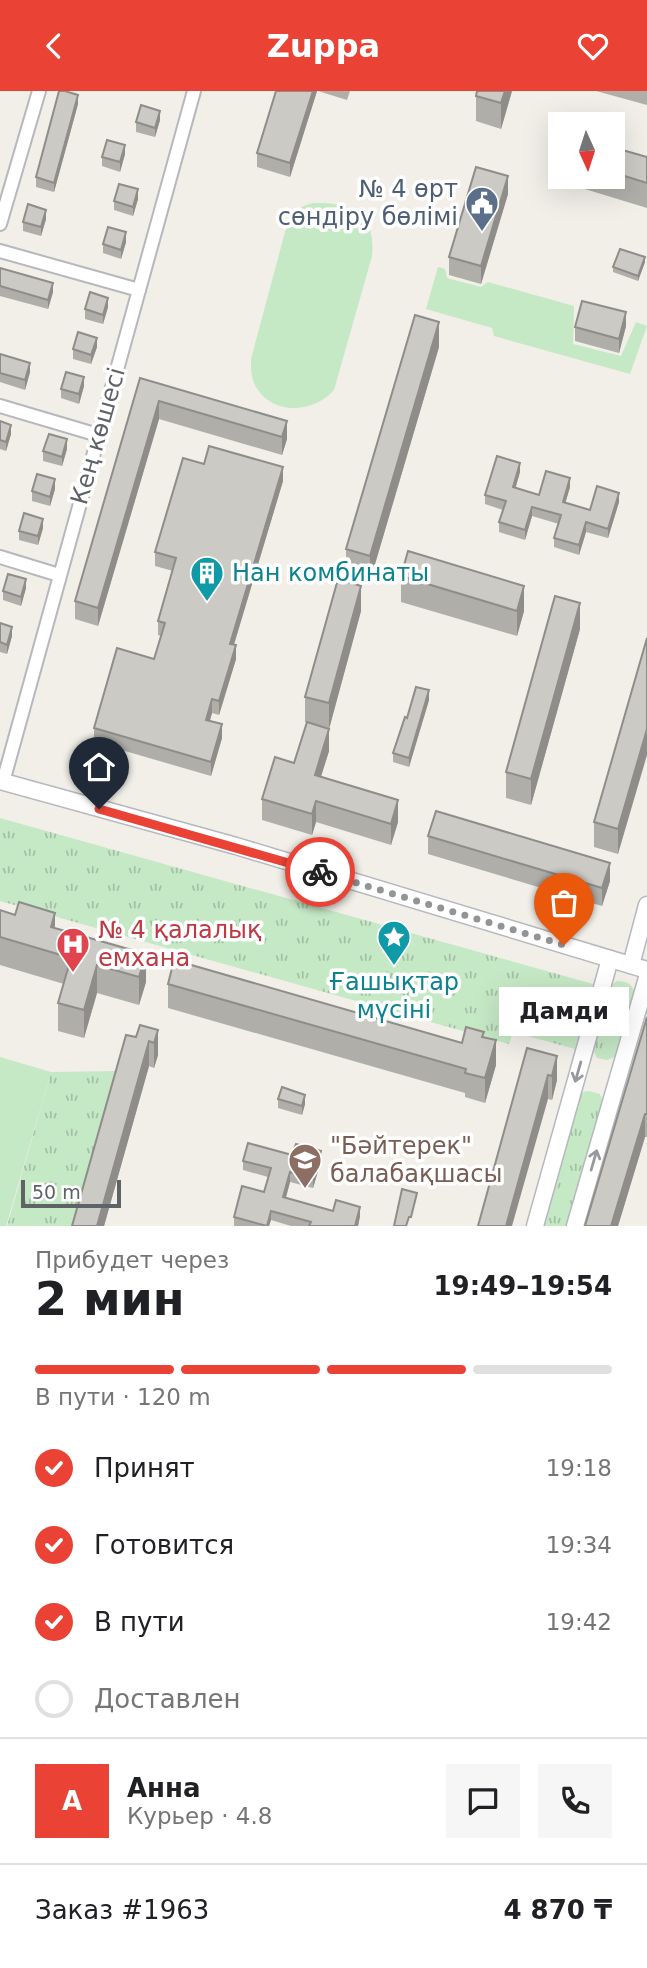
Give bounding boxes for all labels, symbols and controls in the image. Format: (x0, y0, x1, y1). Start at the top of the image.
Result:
icon: back (35, 27, 73, 65)
text: Zuppa (267, 27, 380, 65)
icon: heart (574, 27, 612, 65)
north arrow (548, 112, 625, 189)
map controls (548, 112, 625, 189)
place label: № 4 өрт сөндіру бөлімі (278, 175, 458, 231)
public building icon: № 4 өрт сөндіру бөлімі (463, 184, 501, 233)
street label: Кең көшесі (65, 364, 131, 508)
building icon: Нан комбинаты (188, 554, 226, 603)
place label: Нан комбинаты (232, 559, 429, 587)
pin (69, 737, 129, 809)
icon: home (80, 748, 118, 786)
courier (285, 837, 355, 907)
icon: bike (301, 853, 339, 891)
pin (534, 873, 594, 945)
icon: bag (545, 884, 583, 922)
place label: № 4 қалалық емхана (98, 916, 262, 972)
place icon: Ғашықтар мүсіні (375, 918, 413, 967)
hospital icon: № 4 қалалық емхана (54, 925, 92, 974)
place label: Ғашықтар мүсіні (329, 968, 459, 1024)
callout: Дамди (499, 987, 629, 1036)
text: Дамди (519, 998, 609, 1024)
one-way arrow (571, 1060, 584, 1083)
place label: "Бәйтерек" балабақшасы (330, 1132, 502, 1188)
school or university icon: "Бәйтерек" балабақшасы (286, 1141, 324, 1190)
one-way arrow (589, 1150, 602, 1172)
scale bar (21, 1177, 121, 1209)
text: 50 m (32, 1181, 81, 1203)
text: Прибудет через (35, 1247, 229, 1273)
text: 19:49–19:54 (433, 1271, 612, 1301)
text: 2 мин (35, 1272, 185, 1326)
text: В пути · 120 m (35, 1384, 211, 1410)
icon: check (35, 1449, 73, 1487)
text: Принят (94, 1453, 195, 1483)
text: 19:18 (546, 1455, 612, 1481)
icon: check (35, 1526, 73, 1564)
text: Готовится (94, 1530, 234, 1560)
text: 19:34 (546, 1532, 612, 1558)
icon: check (35, 1603, 73, 1641)
text: В пути (94, 1607, 185, 1637)
text: 19:42 (546, 1609, 612, 1635)
text: Доставлен (94, 1684, 241, 1714)
button: chat (446, 1764, 520, 1838)
button: phone (538, 1764, 612, 1838)
text: Анна (127, 1773, 201, 1803)
text: А (62, 1786, 82, 1816)
text: Курьер · 4.8 (127, 1803, 272, 1829)
text: Заказ #1963 (35, 1895, 209, 1925)
text: 4 870 ₸ (503, 1895, 612, 1925)

